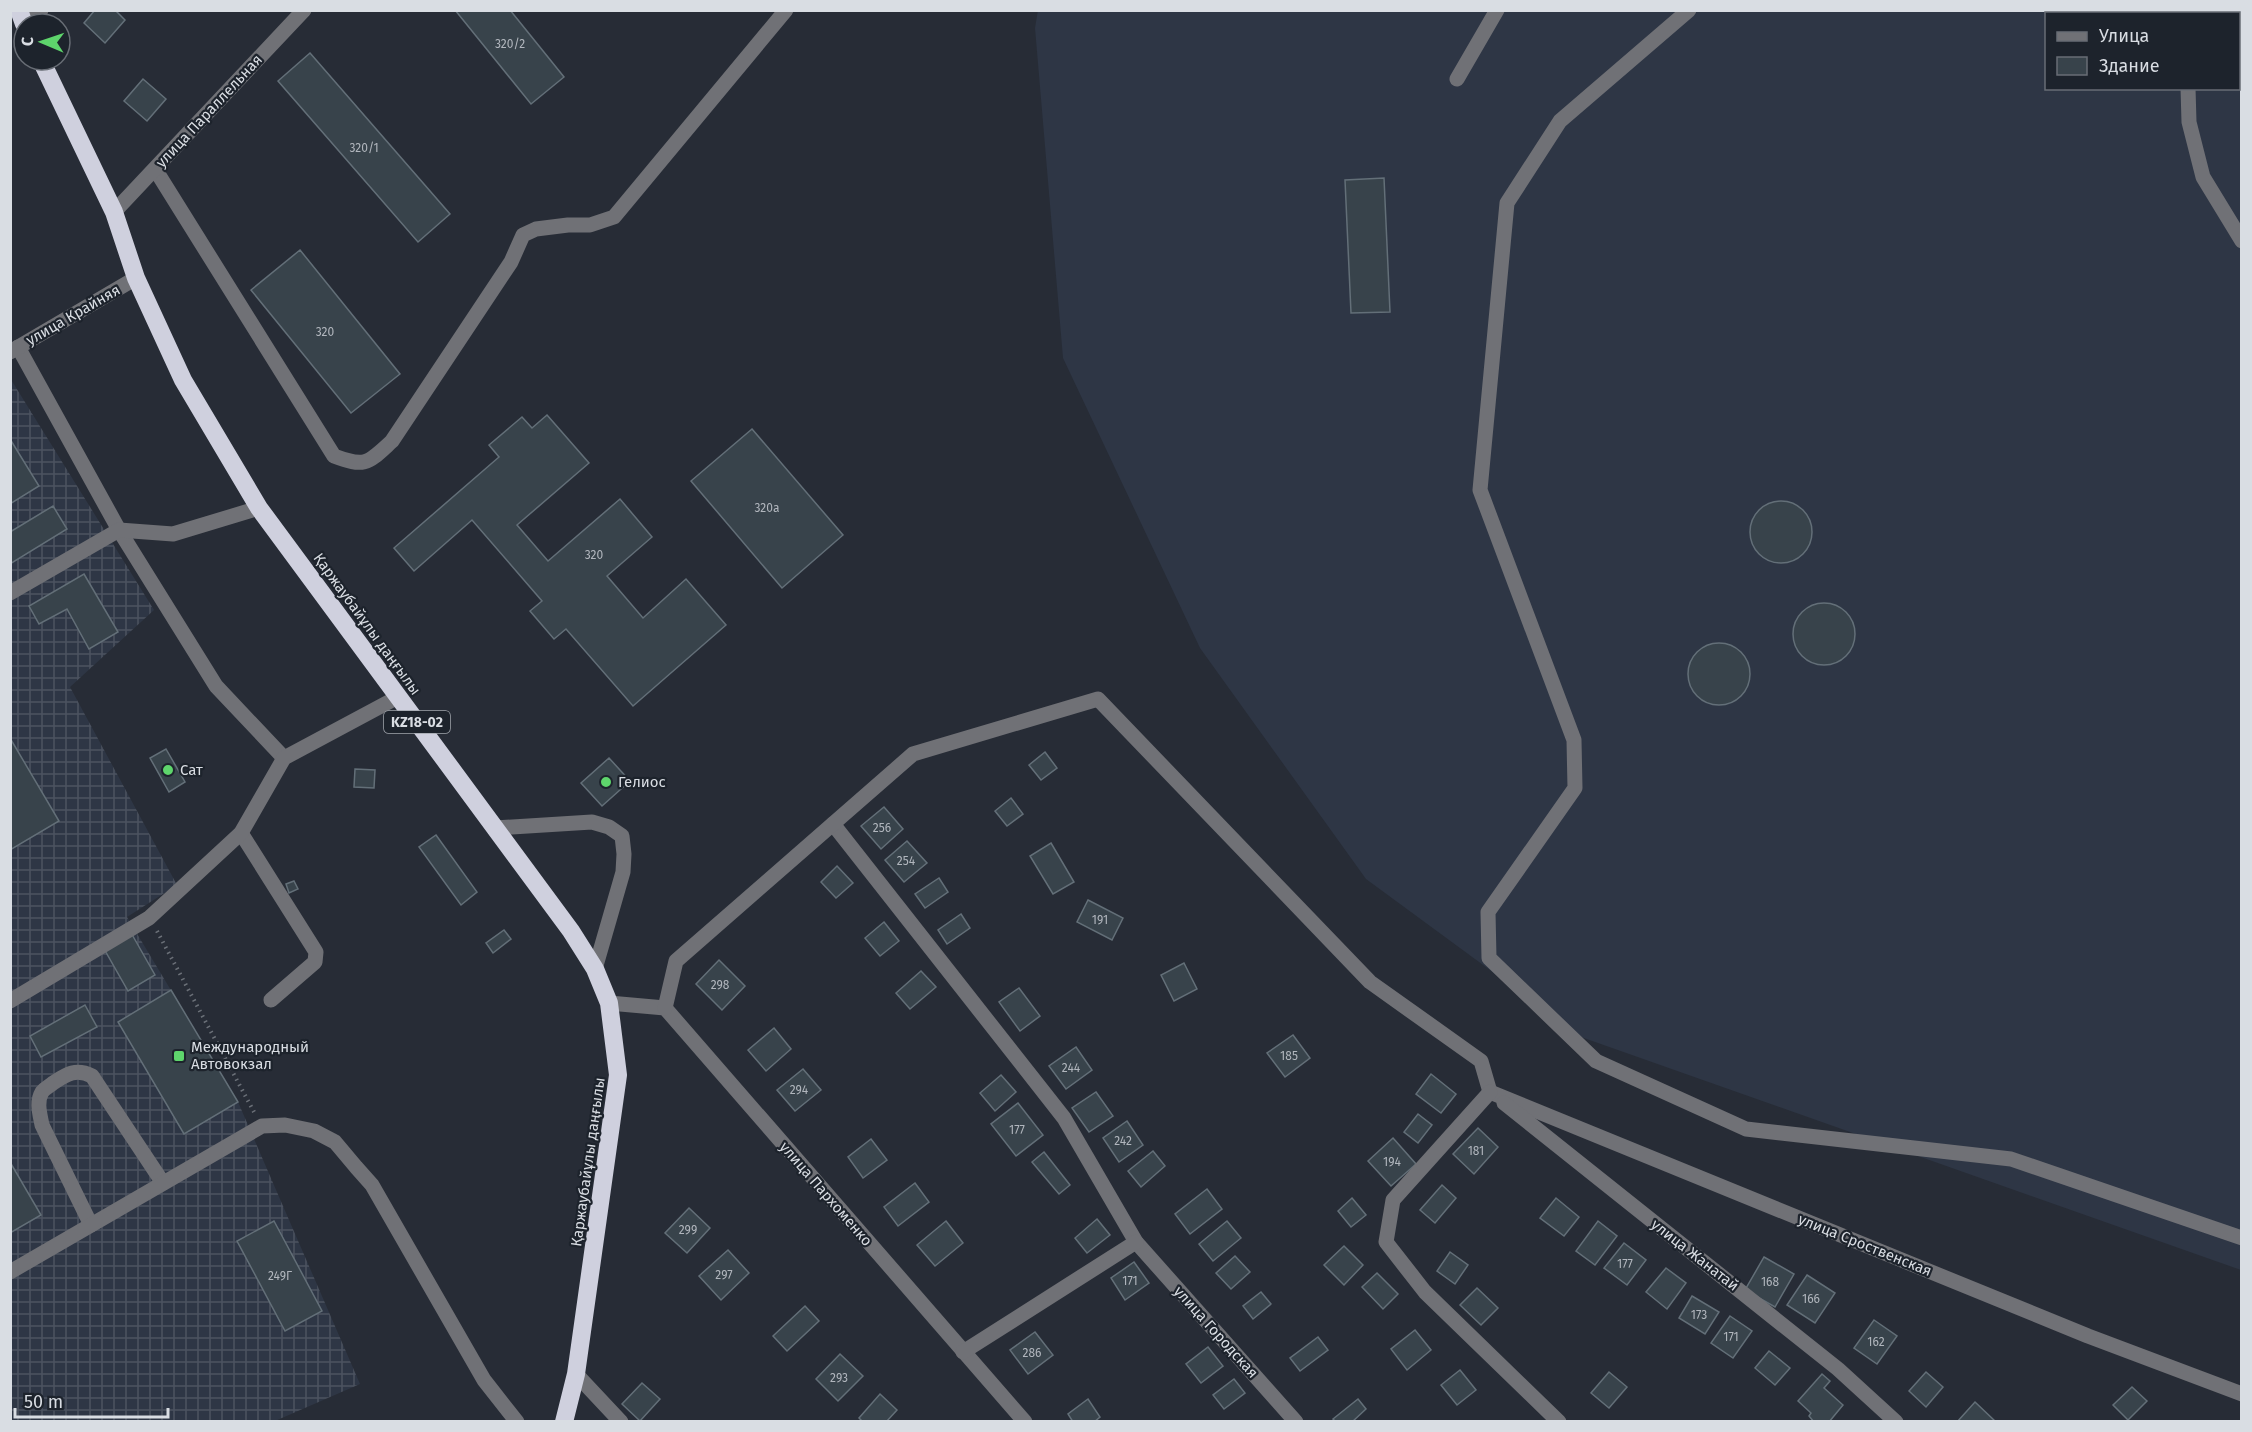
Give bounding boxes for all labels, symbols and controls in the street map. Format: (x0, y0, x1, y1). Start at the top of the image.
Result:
north arrow (12, 12, 72, 72)
legend (2045, 12, 2240, 90)
text: Улица (2099, 25, 2149, 47)
text: С (18, 36, 37, 46)
house number: 320/2 (495, 37, 525, 51)
street label: улица Параллельная (152, 51, 266, 171)
text: Здание (2099, 55, 2160, 77)
house number: 320/1 (349, 141, 379, 155)
street label: улица Крайняя (23, 281, 123, 349)
house number: 320 (316, 325, 335, 339)
house number: 320а (754, 501, 780, 515)
house number: 320 (585, 548, 604, 562)
street label: Қаржаубайұлы даңғылы (309, 550, 425, 698)
road number: KZ18-02 (384, 711, 450, 733)
place label: Сат (180, 761, 203, 779)
marker: Сат (161, 763, 175, 777)
place label: Гелиос (618, 773, 666, 791)
marker: Гелиос (599, 775, 613, 789)
house number: 256 (873, 821, 891, 835)
house number: 254 (897, 854, 916, 868)
house number: 191 (1092, 913, 1108, 927)
house number: 298 (711, 978, 730, 992)
place label: Международный Автовокзал (191, 1038, 309, 1073)
marker: Международный Автовокзал (172, 1049, 186, 1063)
house number: 185 (1280, 1049, 1298, 1063)
house number: 244 (1062, 1061, 1081, 1075)
street label: Қаржаубайұлы даңғылы (567, 1076, 609, 1248)
house number: 294 (790, 1083, 809, 1097)
house number: 177 (1009, 1123, 1025, 1137)
house number: 242 (1114, 1134, 1132, 1148)
street label: улица Пархоменко (776, 1138, 876, 1250)
house number: 181 (1468, 1144, 1484, 1158)
house number: 194 (1383, 1155, 1401, 1169)
street label: улица Сроственская (1796, 1210, 1934, 1280)
street label: улица Жанатай (1648, 1215, 1742, 1295)
house number: 299 (679, 1223, 697, 1237)
house number: 177 (1617, 1257, 1633, 1271)
house number: 297 (715, 1268, 733, 1282)
house number: 249Г (268, 1269, 292, 1283)
house number: 171 (1122, 1274, 1138, 1288)
house number: 168 (1761, 1275, 1779, 1289)
street label: улица Городская (1170, 1282, 1262, 1382)
house number: 166 (1802, 1292, 1820, 1306)
house number: 173 (1691, 1308, 1707, 1322)
house number: 171 (1723, 1330, 1739, 1344)
house number: 162 (1867, 1335, 1885, 1349)
house number: 286 (1023, 1346, 1041, 1360)
house number: 293 (830, 1371, 848, 1385)
scale bar (15, 1381, 168, 1419)
text: 50 m (24, 1391, 63, 1413)

